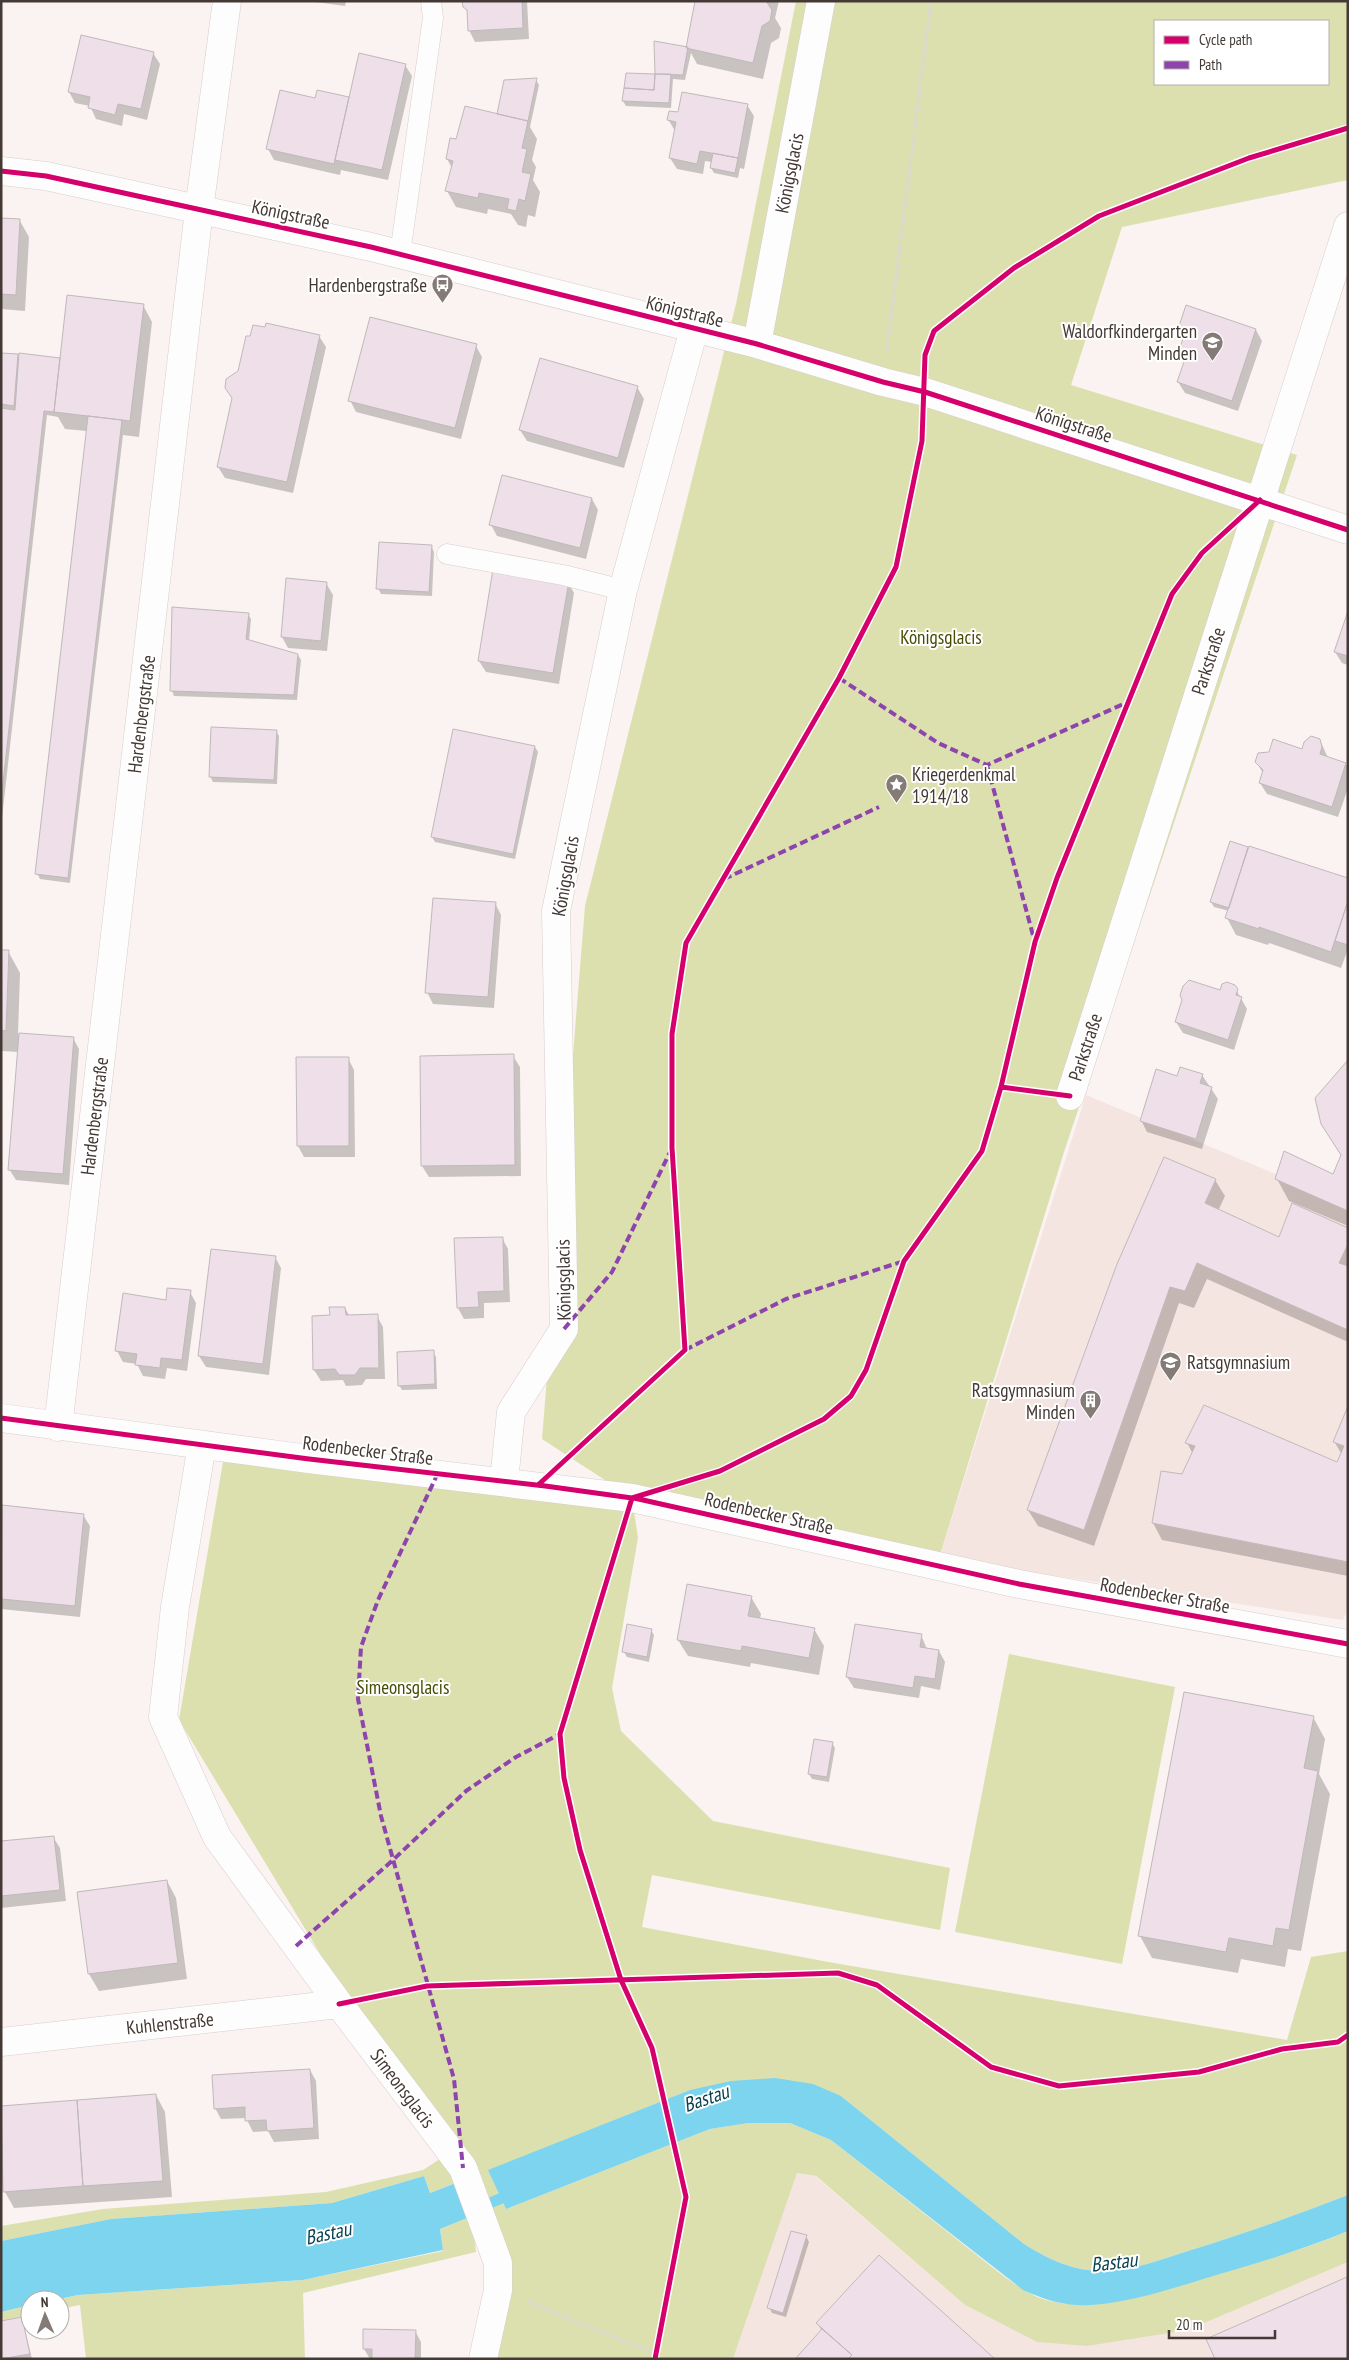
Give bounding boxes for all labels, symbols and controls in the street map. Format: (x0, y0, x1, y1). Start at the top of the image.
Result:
legend (1154, 20, 1329, 85)
text: Cycle path (1199, 30, 1252, 49)
text: Path (1199, 55, 1222, 74)
street label: Königsglacis (769, 131, 809, 215)
street label: Königstraße (250, 194, 332, 234)
place label: Hardenbergstraße (309, 273, 427, 297)
bus stop icon: Hardenbergstraße (431, 273, 455, 304)
street label: Königstraße (644, 290, 726, 332)
place label: Waldorfkindergarten Minden (1062, 319, 1197, 365)
school or university icon: Waldorfkindergarten Minden (1201, 330, 1225, 361)
street label: Königstraße (1033, 400, 1115, 448)
street label: Parkstraße (1186, 624, 1230, 698)
park label: Königsglacis (900, 625, 982, 649)
street label: Hardenbergstraße (122, 654, 160, 774)
place label: Kriegerdenkmal 1914/18 (912, 762, 1016, 808)
place icon: Kriegerdenkmal 1914/18 (884, 773, 908, 804)
street label: Königsglacis (546, 834, 584, 918)
street label: Parkstraße (1063, 1010, 1107, 1084)
street label: Hardenbergstraße (75, 1056, 113, 1176)
street label: Königsglacis (550, 1239, 576, 1321)
school or university icon: Ratsgymnasium (1159, 1350, 1183, 1381)
place label: Ratsgymnasium (1187, 1350, 1290, 1374)
place label: Ratsgymnasium Minden (972, 1378, 1075, 1424)
building icon: Ratsgymnasium Minden (1079, 1389, 1103, 1420)
street label: Rodenbecker Straße (301, 1430, 435, 1470)
street label: Rodenbecker Straße (702, 1487, 836, 1539)
street label: Rodenbecker Straße (1098, 1572, 1232, 1618)
park label: Simeonsglacis (357, 1675, 449, 1699)
street label: Kuhlenstraße (125, 2006, 215, 2040)
street label: Simeonsglacis (365, 2044, 441, 2132)
water label: Bastau (680, 2078, 733, 2118)
water label: Bastau (303, 2215, 355, 2251)
water label: Bastau (1089, 2246, 1140, 2278)
north arrow (20, 2290, 70, 2340)
text: N (40, 2293, 49, 2311)
scale bar (1169, 2308, 1275, 2340)
text: 20 m (1176, 2315, 1202, 2334)

